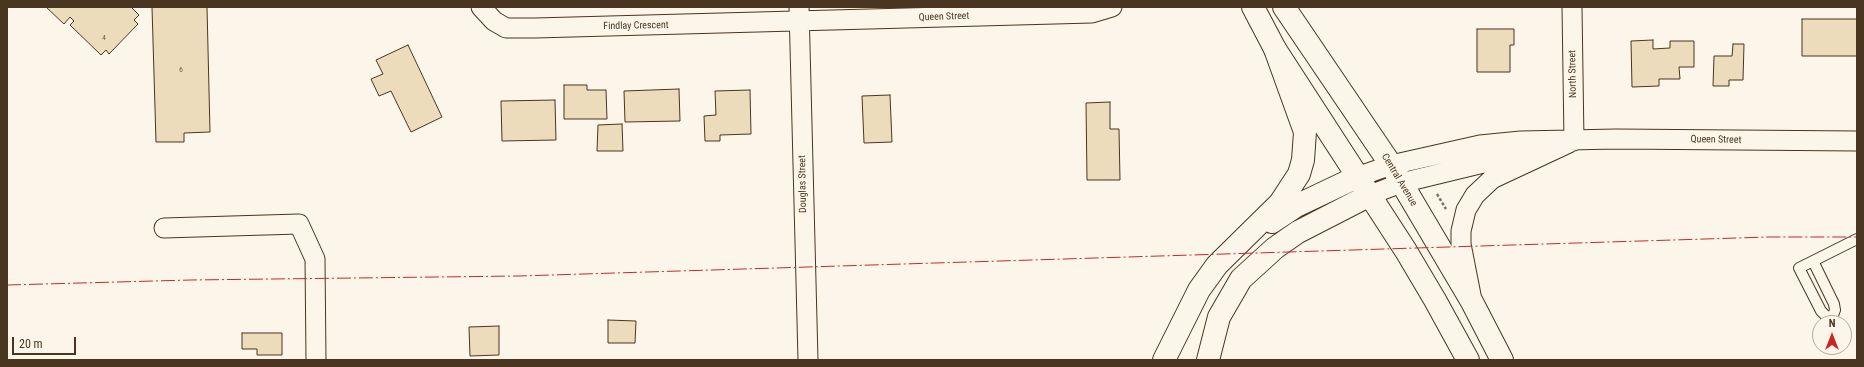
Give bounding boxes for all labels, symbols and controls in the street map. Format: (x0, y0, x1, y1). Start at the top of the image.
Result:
street label: Queen Street (918, 10, 970, 24)
street label: Findlay Crescent (603, 19, 669, 33)
house number: 4 (102, 33, 106, 43)
street label: North Street (1567, 50, 1579, 98)
house number: 6 (179, 65, 183, 75)
street label: Queen Street (1691, 134, 1741, 146)
street label: Central Avenue (1379, 152, 1419, 208)
street label: Douglas Street (796, 155, 810, 213)
north arrow (1812, 315, 1852, 355)
text: N (1829, 317, 1835, 330)
scale bar (14, 329, 78, 355)
text: 20 m (19, 337, 43, 351)

